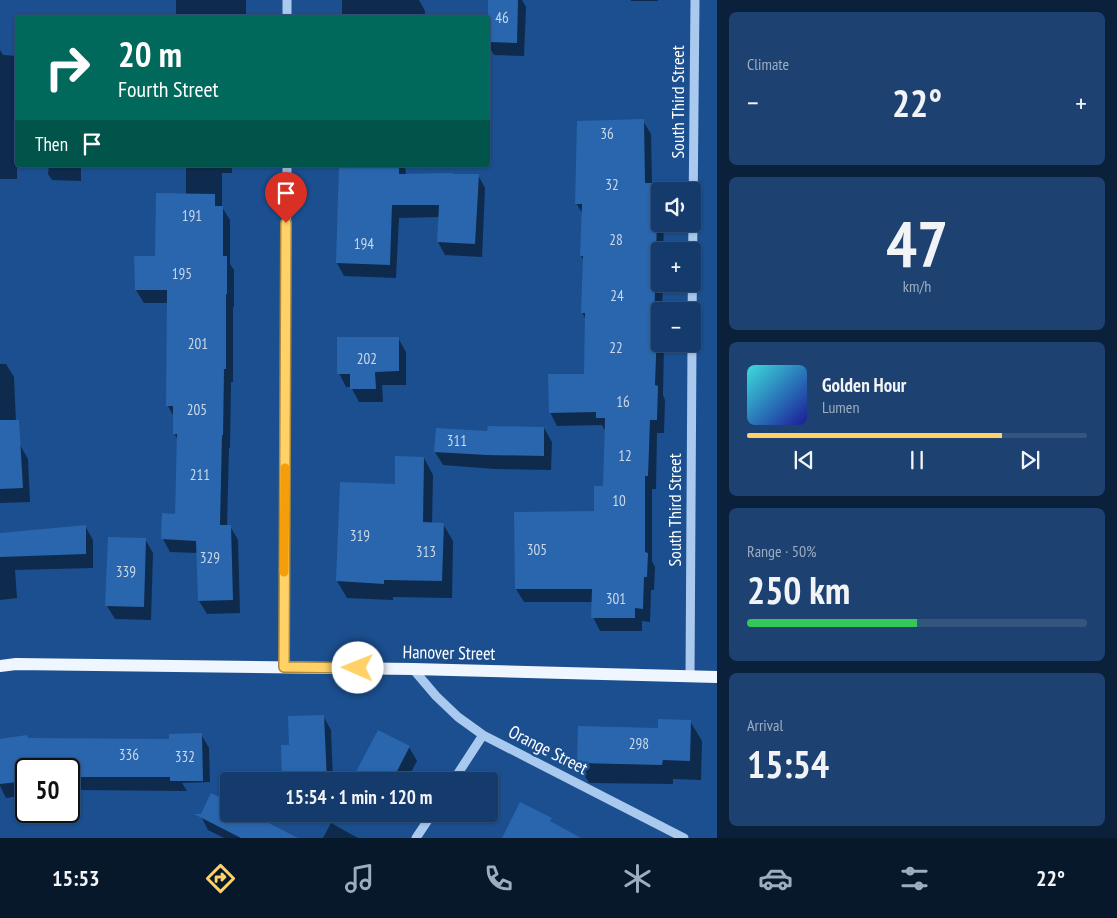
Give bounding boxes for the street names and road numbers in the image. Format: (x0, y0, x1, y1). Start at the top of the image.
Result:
street label: South Third Street (666, 45, 689, 159)
street label: South Third Street (663, 453, 686, 567)
street label: Hanover Street (402, 640, 496, 665)
street label: Orange Street (505, 720, 592, 779)

